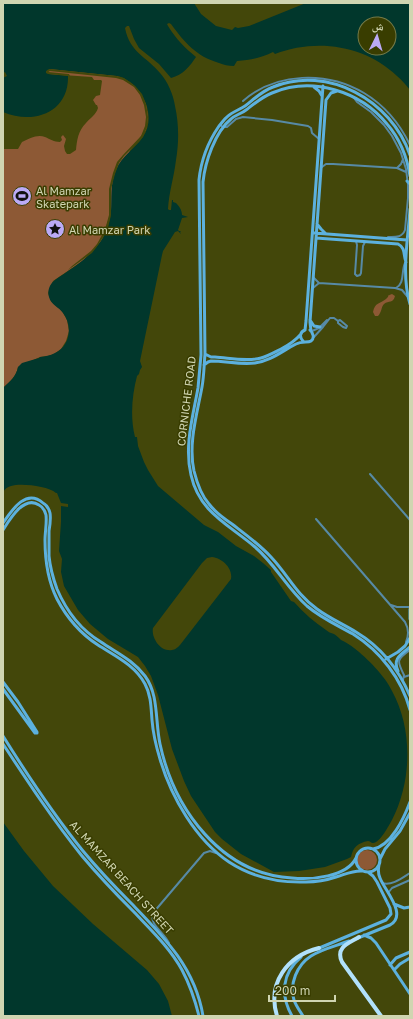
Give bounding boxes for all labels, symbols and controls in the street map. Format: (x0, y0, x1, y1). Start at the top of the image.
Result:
north arrow (357, 16, 397, 56)
text: ش (371, 19, 385, 35)
place label: Al Mamzar Skatepark (36, 184, 92, 210)
sports icon: Al Mamzar Skatepark (11, 185, 33, 207)
place icon: Al Mamzar Park (44, 218, 66, 240)
place label: Al Mamzar Park (69, 223, 151, 236)
street label: CORNICHE ROAD (174, 355, 198, 447)
street label: AL MAMZAR BEACH STREET (68, 818, 177, 937)
scale bar (269, 977, 335, 1003)
text: 200 m (275, 983, 310, 998)

